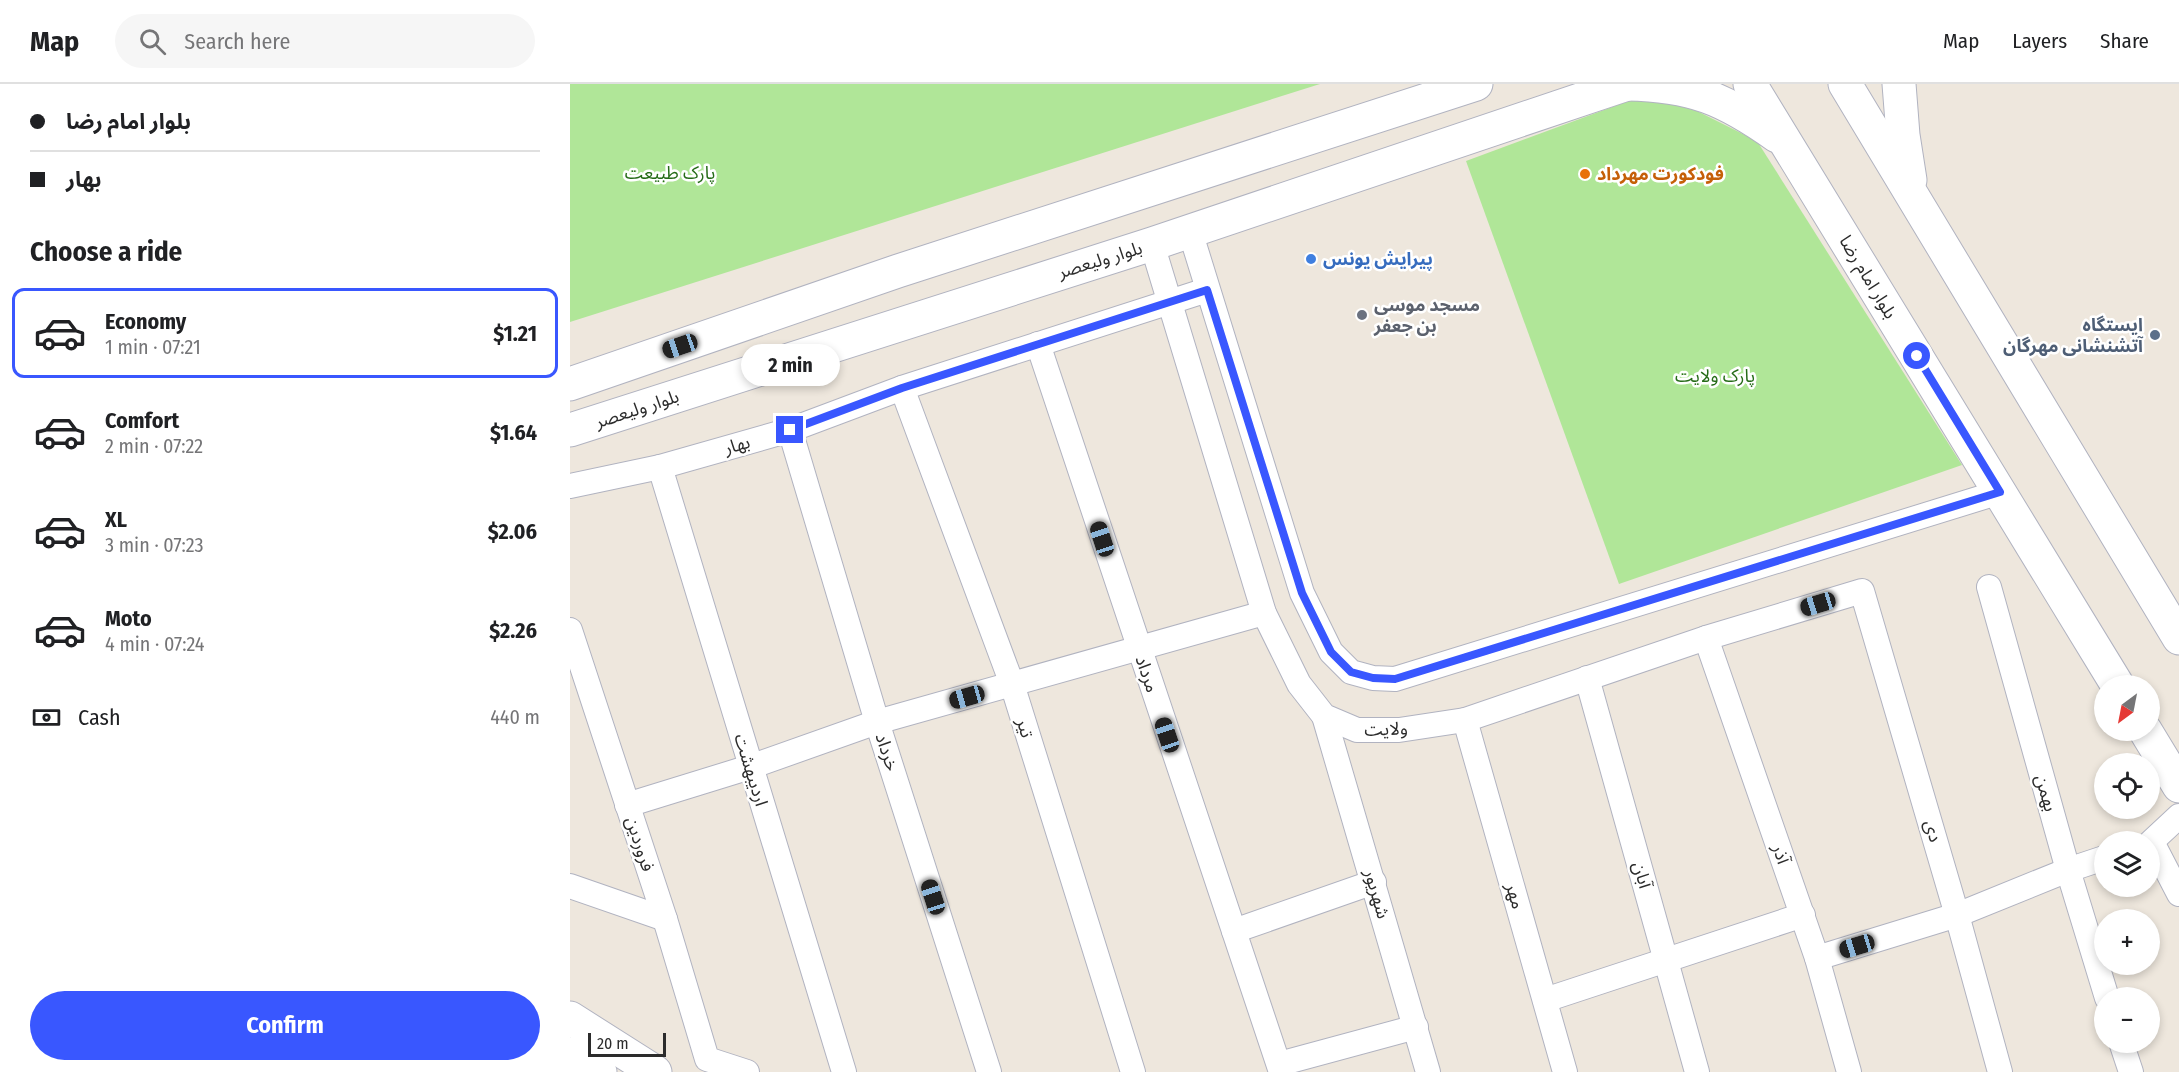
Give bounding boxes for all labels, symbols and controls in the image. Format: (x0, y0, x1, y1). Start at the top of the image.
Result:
search box (115, 14, 535, 68)
text: Map (30, 25, 79, 58)
icon: search (136, 25, 169, 58)
text: Search here (184, 28, 290, 55)
text: Map (1943, 28, 1979, 54)
text: Layers (2012, 28, 2067, 54)
text: Share (2100, 28, 2149, 54)
text: بلوار امام رضا (66, 108, 191, 135)
park label: پارک طبیعت (625, 162, 715, 184)
place label: فودکورت مهرداد (1597, 163, 1724, 185)
text: بهار (66, 166, 102, 193)
marker: فودکورت مهرداد (1578, 167, 1592, 181)
street label: بلوار امام رضا (1832, 231, 1901, 324)
text: Choose a ride (30, 236, 182, 268)
street label: بلوار ولیعصر (1054, 237, 1145, 284)
place label: پیرایش یونس (1323, 248, 1433, 271)
marker: پیرایش یونس (1304, 252, 1318, 266)
place label: مسجد موسی بن جعفر (1373, 294, 1480, 337)
icon: car (33, 306, 87, 360)
text: Economy (105, 308, 186, 335)
marker: مسجد موسی بن جعفر (1355, 308, 1369, 322)
place label: ایستگاه آتشنشانی مهرگان (2003, 314, 2144, 357)
text: $1.21 (493, 320, 537, 347)
marker: ایستگاه آتشنشانی مهرگان (2148, 328, 2162, 342)
car (660, 332, 700, 360)
text: 1 min · 07:21 (105, 335, 201, 359)
route start (1903, 342, 1930, 369)
callout: 2 min (740, 343, 840, 385)
text: 2 min (768, 353, 813, 377)
park label: پارک ولایت (1675, 365, 1755, 387)
street label: بلوار ولیعصر (591, 385, 682, 433)
icon: car (33, 405, 87, 459)
text: Comfort (105, 407, 179, 434)
route end (776, 416, 803, 443)
text: $1.64 (490, 419, 537, 446)
street label: بهار (721, 431, 752, 459)
text: 2 min · 07:22 (105, 434, 203, 458)
icon: car (33, 504, 87, 558)
text: XL (105, 506, 127, 533)
text: $2.06 (488, 518, 537, 545)
car (1088, 519, 1116, 559)
text: 3 min · 07:23 (105, 533, 204, 557)
car (1798, 590, 1838, 618)
icon: car (33, 603, 87, 657)
text: Moto (105, 605, 152, 632)
text: $2.26 (489, 617, 537, 644)
text: 4 min · 07:24 (105, 632, 204, 656)
street label: مرداد (1130, 653, 1164, 695)
north arrow (2094, 675, 2160, 741)
map controls (2094, 675, 2160, 1053)
car (947, 683, 987, 711)
icon: cash (30, 701, 63, 734)
text: Cash (78, 704, 121, 731)
text: 440 m (490, 705, 540, 729)
street label: تیر (1011, 715, 1038, 740)
car (1153, 715, 1181, 755)
street label: ولایت (1364, 717, 1408, 741)
street label: خرداد (871, 730, 903, 774)
street label: اردیبهشت (730, 731, 772, 809)
button: locate (2094, 753, 2160, 819)
street label: بهمن (2030, 772, 2062, 814)
street label: فروردین (621, 814, 659, 874)
street label: دی (1919, 817, 1947, 845)
button: layers (2094, 831, 2160, 897)
street label: آذر (1767, 840, 1795, 867)
street label: آبان (1628, 859, 1656, 892)
street label: شهریور (1359, 866, 1395, 921)
car (919, 877, 947, 917)
street label: مهر (1501, 880, 1529, 911)
button: + (2094, 909, 2160, 975)
car (1837, 932, 1877, 960)
button: − (2094, 987, 2160, 1053)
button: Confirm (30, 991, 540, 1060)
scale bar (588, 1030, 666, 1058)
text: 20 m (597, 1034, 628, 1053)

